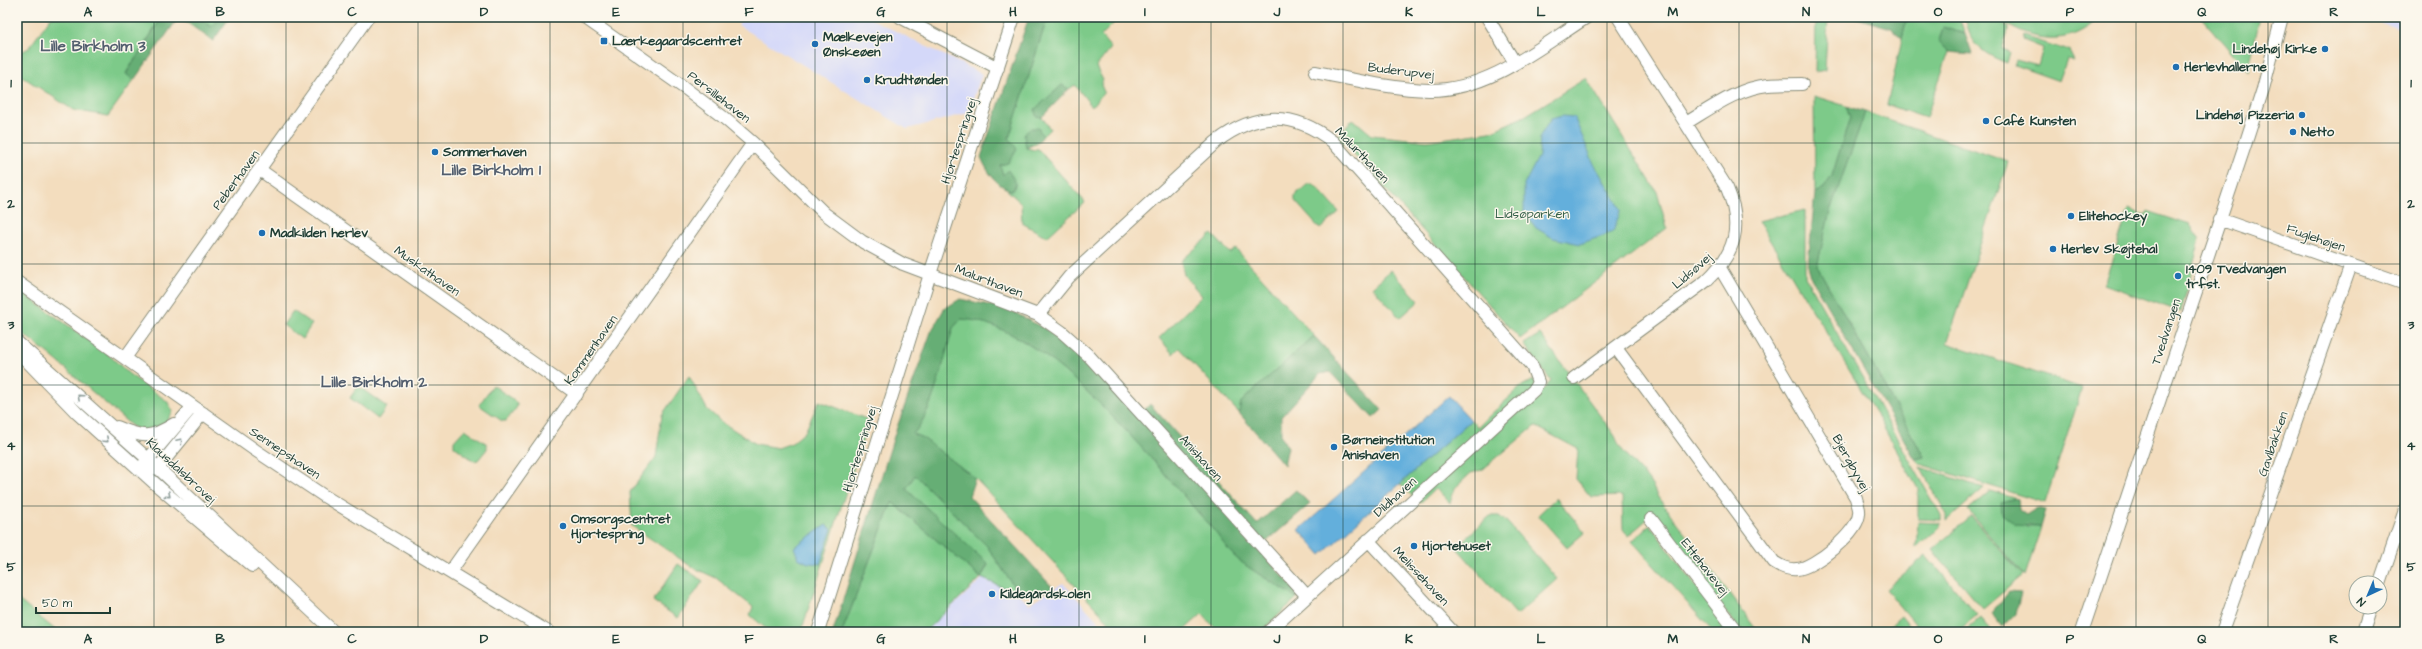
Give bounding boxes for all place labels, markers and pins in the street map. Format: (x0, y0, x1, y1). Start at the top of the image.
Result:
place label: Mælkevejen Ønskeøen (823, 28, 893, 61)
place label: Lærkegaardscentret (612, 32, 743, 52)
marker: Lærkegaardscentret (599, 36, 609, 46)
marker: Mælkevejen Ønskeøen (810, 39, 820, 49)
place label: Lindehøj Kirke (2233, 40, 2317, 59)
marker: Lindehøj Kirke (2320, 44, 2330, 54)
place label: Herlevhallerne (2184, 58, 2267, 76)
marker: Herlevhallerne (2171, 62, 2181, 72)
place label: Krudttønden (875, 71, 948, 89)
marker: Krudttønden (862, 75, 872, 85)
place label: Lindehøj Pizzeria (2196, 106, 2294, 125)
marker: Lindehøj Pizzeria (2297, 110, 2307, 120)
place label: Café Kunsten (1994, 112, 2077, 130)
marker: Café Kunsten (1981, 116, 1991, 126)
place label: Netto (2301, 123, 2335, 141)
marker: Netto (2288, 127, 2298, 137)
place label: Sommerhaven (442, 143, 527, 161)
marker: Sommerhaven (430, 147, 440, 157)
place label: Elitehockey (2079, 207, 2148, 226)
marker: Elitehockey (2066, 211, 2076, 221)
place label: Madkilden herlev (270, 224, 368, 242)
marker: Madkilden herlev (257, 228, 267, 238)
place label: Herlev Skøjtehal (2061, 240, 2157, 259)
marker: Herlev Skøjtehal (2048, 244, 2058, 254)
place label: 1409 Tvedvangen trfst. (2185, 260, 2286, 293)
marker: 1409 Tvedvangen trfst. (2173, 271, 2183, 281)
place label: Børneinstitution Anishaven (1342, 431, 1435, 464)
marker: Børneinstitution Anishaven (1329, 442, 1339, 452)
place label: Omsorgscentret Hjortespring (571, 510, 671, 545)
marker: Omsorgscentret Hjortespring (558, 521, 568, 531)
place label: Hjortehuset (1422, 537, 1492, 556)
marker: Hjortehuset (1409, 541, 1419, 551)
place label: Kildegårdskolen (1000, 585, 1091, 605)
marker: Kildegårdskolen (987, 589, 997, 599)

